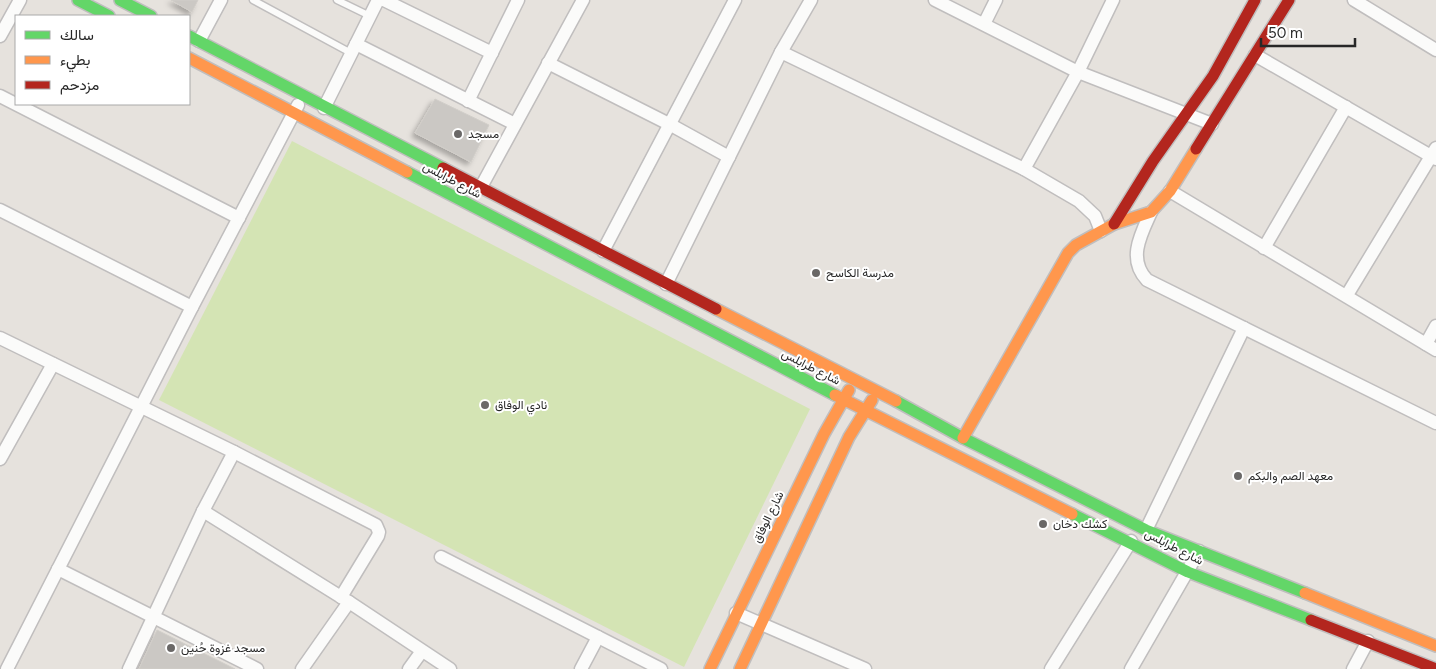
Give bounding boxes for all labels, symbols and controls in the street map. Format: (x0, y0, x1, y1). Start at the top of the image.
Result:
legend (15, 15, 190, 105)
scale bar (1261, 15, 1355, 47)
text: 50 m (1268, 24, 1303, 42)
text: سالك (60, 26, 94, 44)
text: بطيء (60, 51, 90, 73)
text: مزدحم (60, 76, 99, 95)
place label: مسجد (468, 127, 499, 141)
marker: مسجد (452, 128, 464, 140)
street label: شارع طرابلس (420, 159, 483, 203)
place label: مدرسة الكاسح (826, 266, 894, 282)
marker: مدرسة الكاسح (810, 267, 822, 279)
street label: شارع طرابلس (779, 346, 843, 389)
place label: نادي الوفاق (495, 398, 547, 415)
marker: نادي الوفاق (479, 399, 491, 411)
place label: معهد الصم والبكم (1248, 469, 1333, 484)
marker: معهد الصم والبكم (1232, 470, 1244, 482)
street label: شارع الوفاق (750, 489, 788, 546)
place label: كشك دخان (1053, 517, 1107, 531)
marker: كشك دخان (1037, 518, 1049, 530)
street label: شارع طرابلس (1142, 526, 1206, 569)
place label: مسجد غزوة حُنين (181, 641, 265, 656)
marker: مسجد غزوة حُنين (165, 642, 177, 654)

